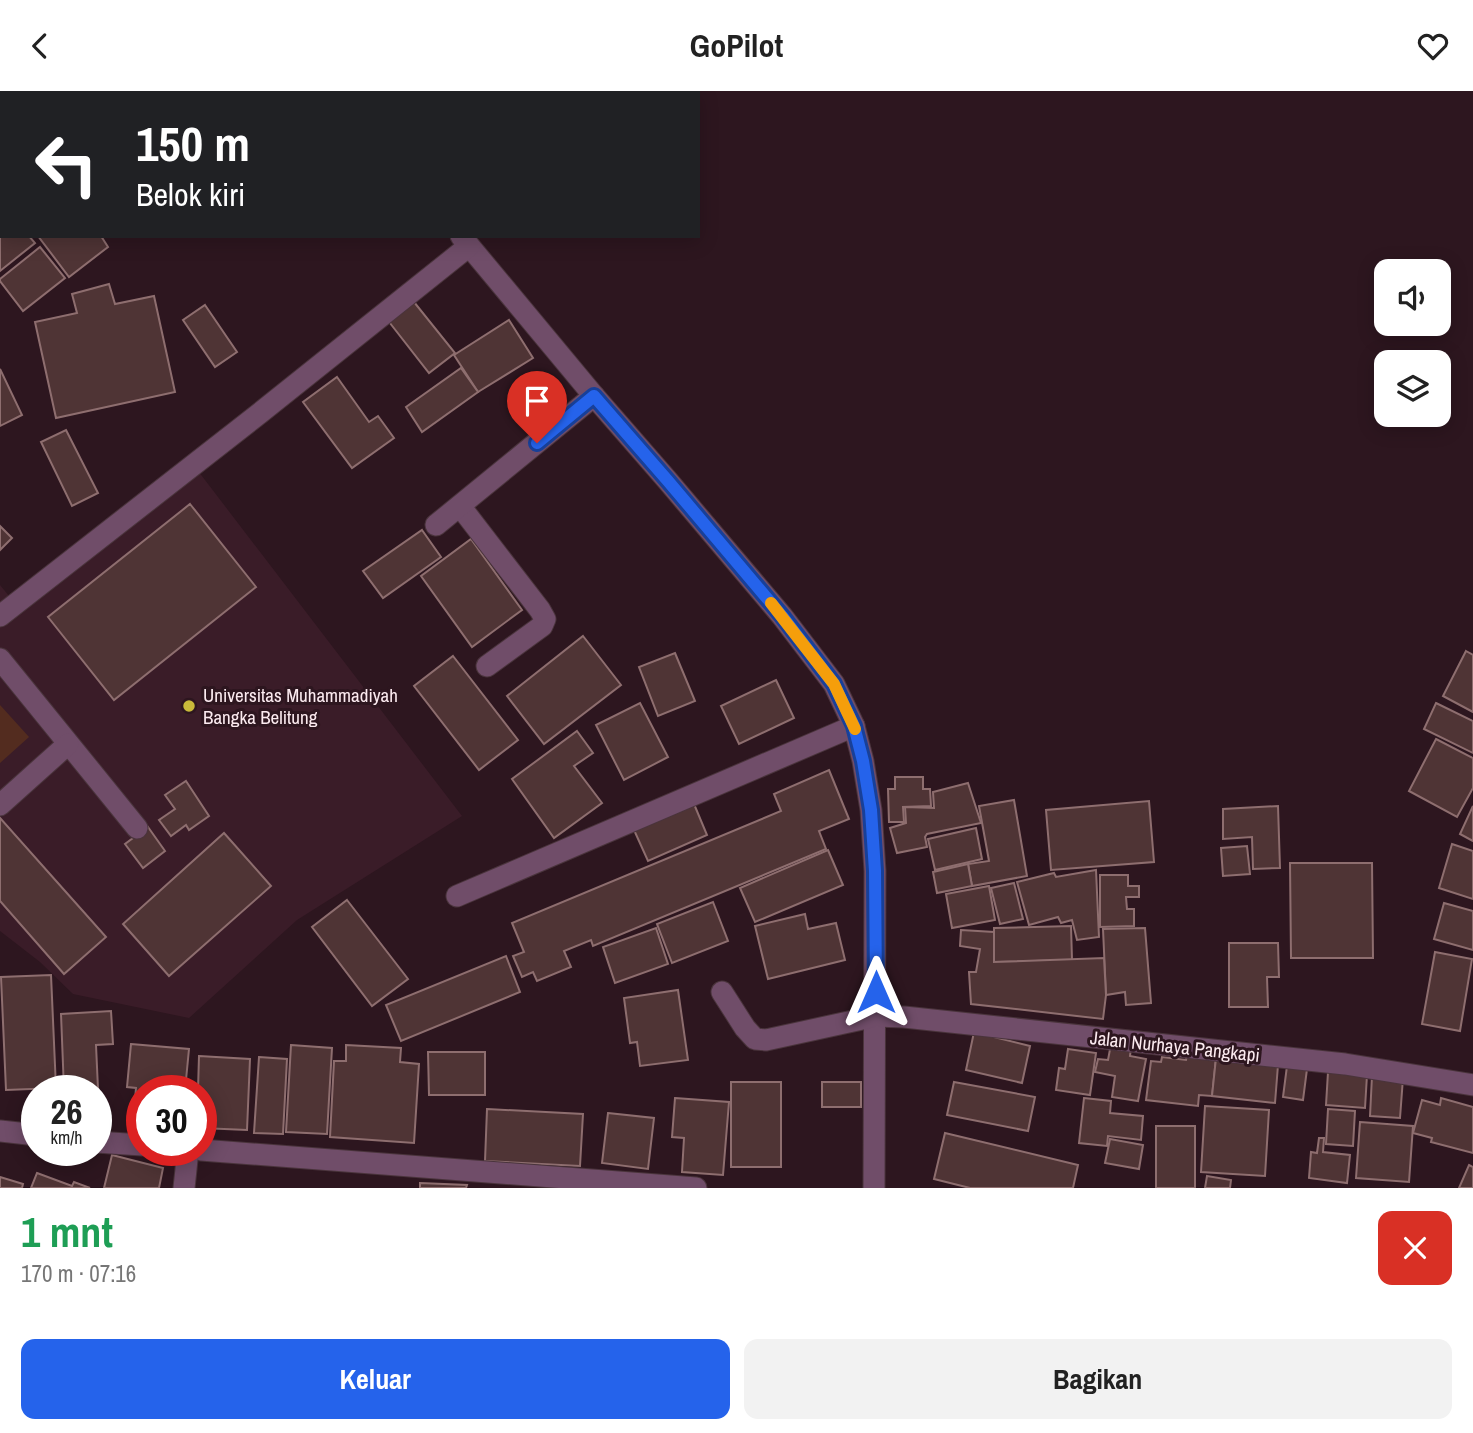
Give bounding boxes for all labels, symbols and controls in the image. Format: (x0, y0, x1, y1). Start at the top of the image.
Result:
text: GoPilot (690, 24, 783, 67)
icon: back (21, 27, 59, 65)
icon: heart (1414, 27, 1452, 65)
text: 150 m (136, 110, 250, 176)
icon: left (21, 119, 112, 210)
text: Belok kiri (136, 173, 245, 216)
map controls (1374, 259, 1451, 427)
button: sound (1374, 259, 1451, 336)
button: layers (1374, 350, 1451, 427)
pin (507, 371, 567, 443)
icon: arrive (518, 382, 556, 420)
place label: Universitas Muhammadiyah Bangka Belitung (203, 682, 398, 730)
marker: Universitas Muhammadiyah Bangka Belitung (181, 698, 197, 714)
position arrow (839, 955, 913, 1029)
street label: Jalan Nurhaya Pangkapi (1089, 1024, 1261, 1068)
speed limit sign: 30 (126, 1075, 217, 1166)
text: 26 (51, 1088, 82, 1135)
text: km/h (51, 1125, 83, 1150)
text: 1 mnt (21, 1204, 113, 1260)
button: close (1378, 1211, 1452, 1285)
text: 170 m · 07:16 (21, 1258, 136, 1289)
button: Keluar (21, 1339, 730, 1419)
button: Bagikan (744, 1339, 1452, 1419)

